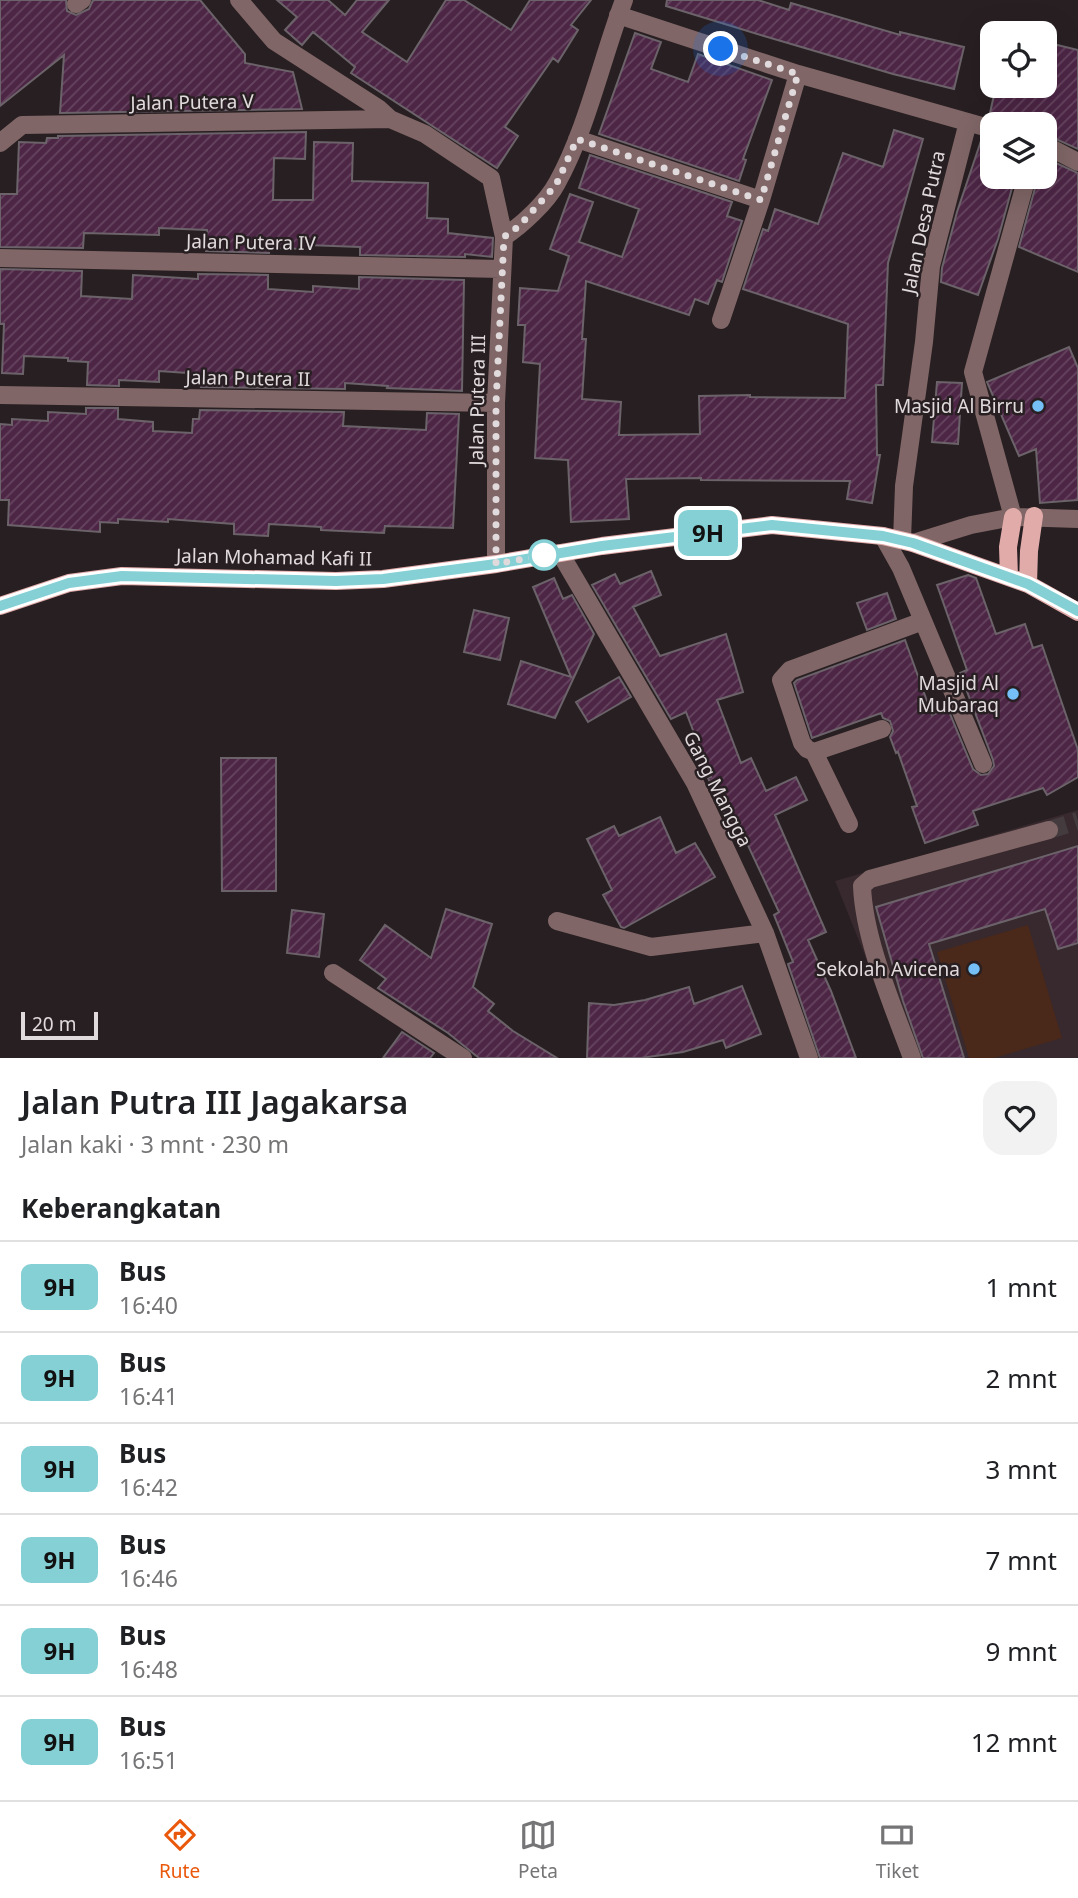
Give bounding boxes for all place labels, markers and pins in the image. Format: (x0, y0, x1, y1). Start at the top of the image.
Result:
place label: Masjid Al Birru (894, 393, 1024, 419)
marker: Masjid Al Birru (1030, 398, 1046, 414)
unlabelled marker (529, 540, 559, 570)
place label: Masjid Al Mubaraq (918, 670, 999, 718)
marker: Masjid Al Mubaraq (1005, 686, 1021, 702)
place label: Sekolah Avicena (816, 956, 960, 982)
marker: Sekolah Avicena (966, 961, 982, 977)

